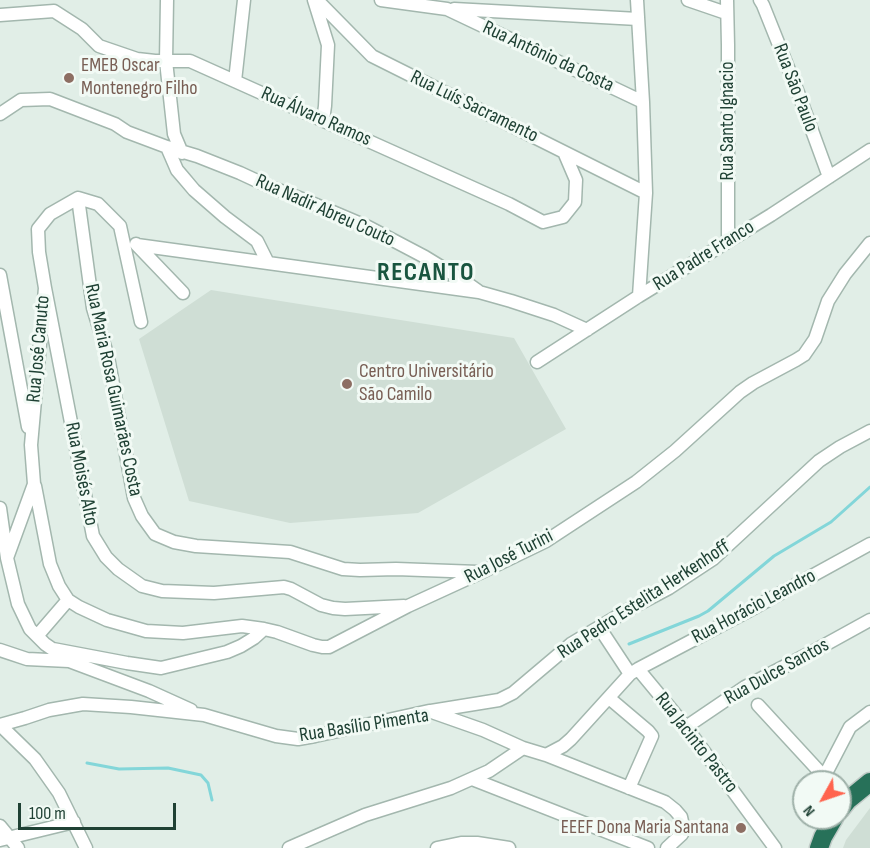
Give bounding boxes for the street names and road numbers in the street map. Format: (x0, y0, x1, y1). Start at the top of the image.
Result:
street label: Rua Antônio da Costa (479, 16, 617, 98)
street label: Rua São Paulo (767, 41, 823, 135)
street label: Rua Santo Ignacio (716, 61, 740, 181)
street label: Rua Luís Sacramento (406, 66, 542, 148)
street label: Rua Álvaro Ramos (257, 82, 375, 152)
street label: Rua Nadir Abreu Couto (252, 170, 398, 252)
street label: Rua Padre Franco (649, 215, 759, 297)
street label: Rua Maria Rosa Guimarães Costa (79, 282, 147, 498)
street label: Rua José Canuto (22, 294, 56, 404)
street label: Rua Moisés Alto (59, 420, 103, 528)
street label: Rua José Turini (461, 525, 557, 589)
street label: Rua Pedro Estelita Herkenhoff (553, 535, 735, 665)
street label: Rua Horácio Leandro (688, 564, 820, 650)
street label: Rua Dulce Santos (720, 633, 834, 711)
street label: Rua Jacinto Pastro (649, 688, 743, 798)
street label: Rua Basílio Pimenta (298, 704, 430, 748)

